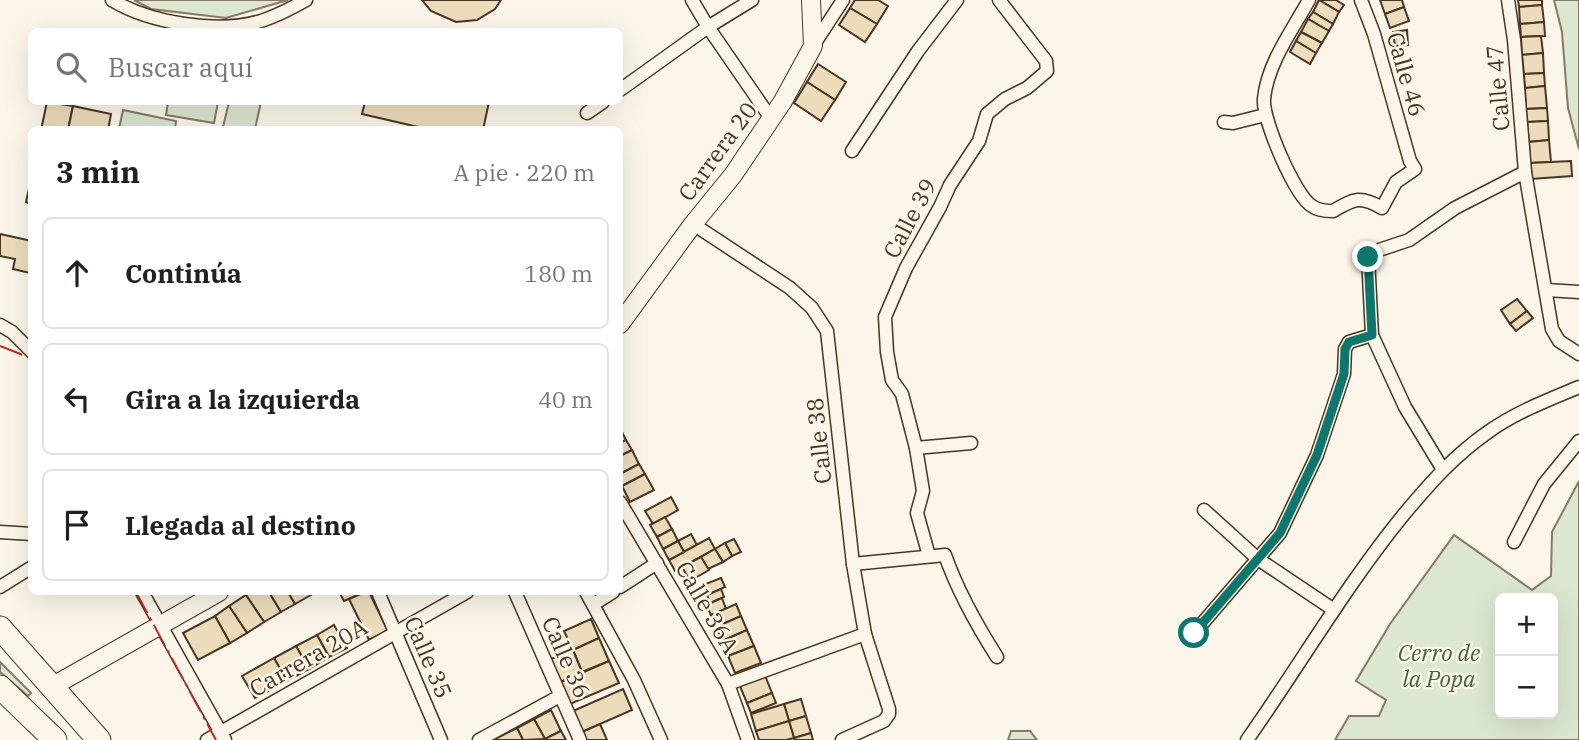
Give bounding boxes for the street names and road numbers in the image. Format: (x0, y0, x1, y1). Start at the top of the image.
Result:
street label: Calle 46 (1381, 28, 1433, 120)
street label: Calle 47 (1478, 44, 1516, 132)
street label: Carrera 20 (671, 95, 763, 207)
street label: Calle 39 (875, 173, 943, 263)
street label: Calle 38 (799, 397, 837, 485)
street label: Calle 36A (669, 555, 747, 659)
street label: Carrera 20A (244, 611, 373, 703)
street label: Calle 35 (398, 611, 460, 703)
street label: Calle 36 (536, 611, 598, 703)

